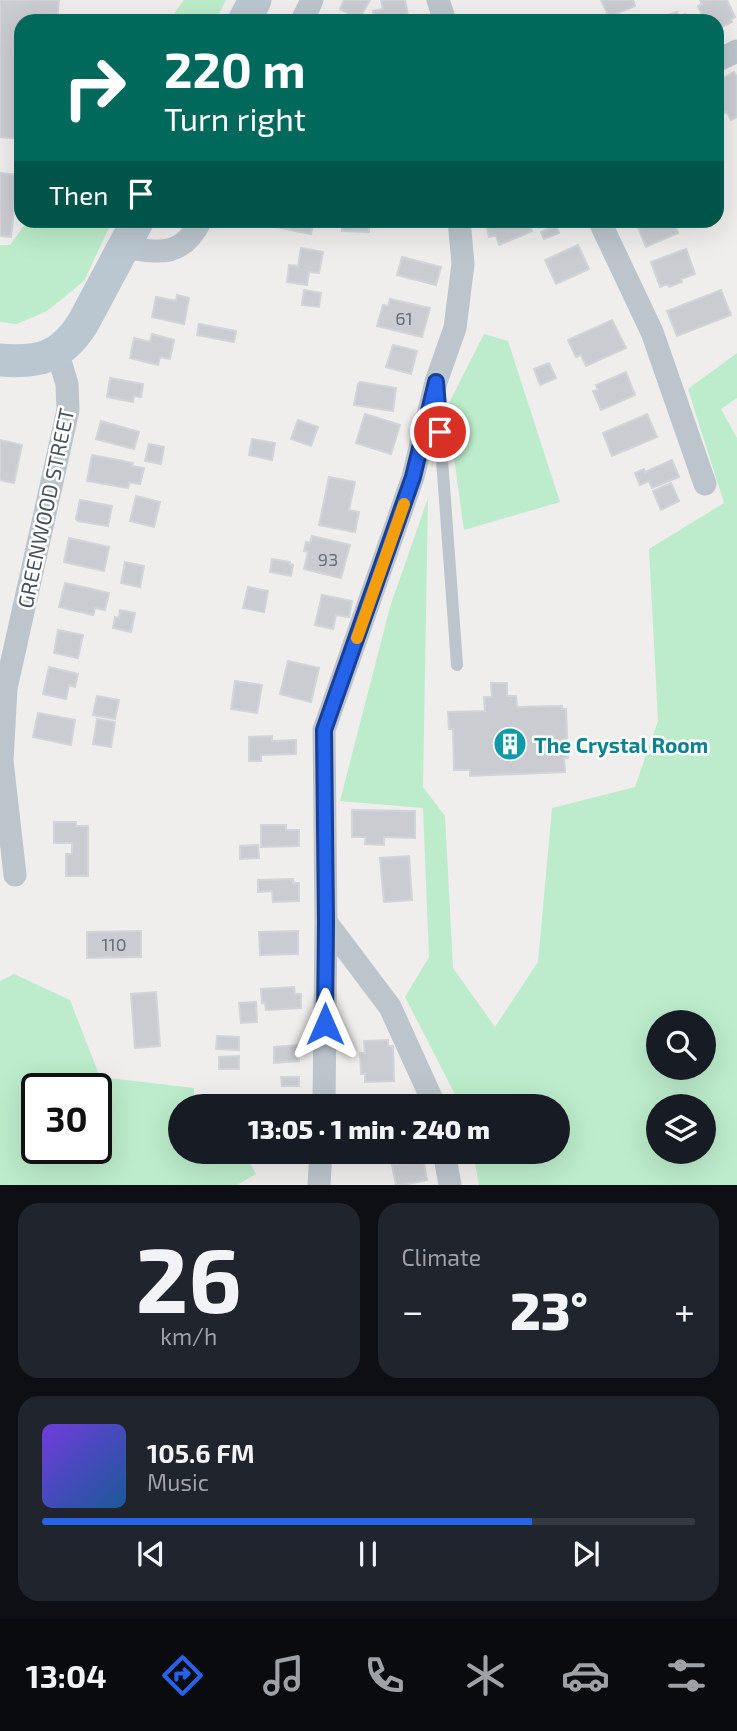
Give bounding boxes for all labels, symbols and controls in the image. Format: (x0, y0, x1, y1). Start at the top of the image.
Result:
text: 220 m (164, 39, 306, 98)
icon: right (49, 42, 140, 133)
text: Turn right (164, 99, 306, 137)
icon: arrive (122, 175, 160, 213)
text: Then (49, 179, 108, 210)
house number: 61 (395, 307, 413, 329)
pin (410, 402, 470, 462)
street label: GREENWOOD STREET (12, 406, 78, 610)
icon: arrive (421, 413, 459, 451)
house number: 93 (318, 548, 338, 570)
building icon: The Crystal Room (491, 725, 529, 763)
place label: The Crystal Room (534, 732, 708, 758)
house number: 110 (101, 933, 127, 955)
position arrow (288, 987, 362, 1061)
map controls (646, 1010, 716, 1164)
button: search (646, 1010, 716, 1080)
speed limit sign: 30 (21, 1073, 112, 1164)
button: layers (646, 1094, 716, 1164)
text: 13:05 · 1 min · 240 m (248, 1113, 490, 1144)
text: 26 (135, 1222, 242, 1331)
text: Climate (402, 1243, 481, 1271)
text: 23° (510, 1278, 588, 1340)
text: − (402, 1287, 424, 1333)
text: + (674, 1287, 695, 1333)
text: km/h (160, 1322, 217, 1350)
text: 105.6 FM (147, 1437, 255, 1468)
text: Music (147, 1468, 209, 1496)
icon: previous (132, 1535, 170, 1573)
icon: pause (349, 1535, 387, 1573)
icon: next (567, 1535, 605, 1573)
icon: directions (158, 1651, 207, 1700)
icon: music (259, 1651, 308, 1700)
icon: phone (360, 1651, 409, 1700)
icon: climate (461, 1651, 510, 1700)
icon: car (561, 1651, 610, 1700)
icon: filters (662, 1651, 711, 1700)
text: 13:04 (26, 1656, 107, 1694)

